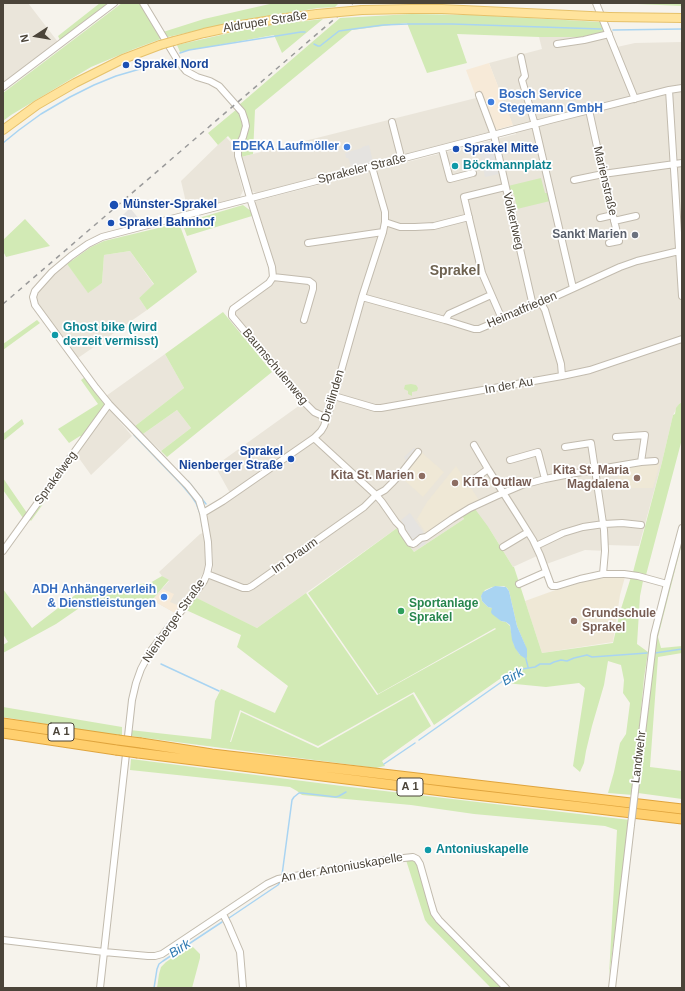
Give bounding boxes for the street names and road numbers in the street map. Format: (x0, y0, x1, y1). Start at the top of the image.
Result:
street label: Aldruper Straße (222, 8, 308, 36)
street label: Marienstraße (590, 145, 620, 217)
street label: Sprakeler Straße (316, 151, 408, 187)
street label: Volkertweg (499, 191, 527, 251)
street label: Heimatfrieden (485, 289, 559, 331)
street label: Baumschulenweg (239, 326, 311, 408)
street label: Dreilinden (318, 368, 348, 424)
street label: In der Au (484, 375, 534, 397)
street label: Sprakelweg (32, 448, 80, 508)
street label: Im Draum (269, 535, 321, 577)
street label: Nienberger Straße (140, 576, 208, 666)
road number: A 1 (48, 723, 74, 741)
street label: Landwehr (629, 730, 649, 784)
road number: A 1 (397, 778, 423, 796)
street label: An der Antoniuskapelle (280, 850, 404, 886)

